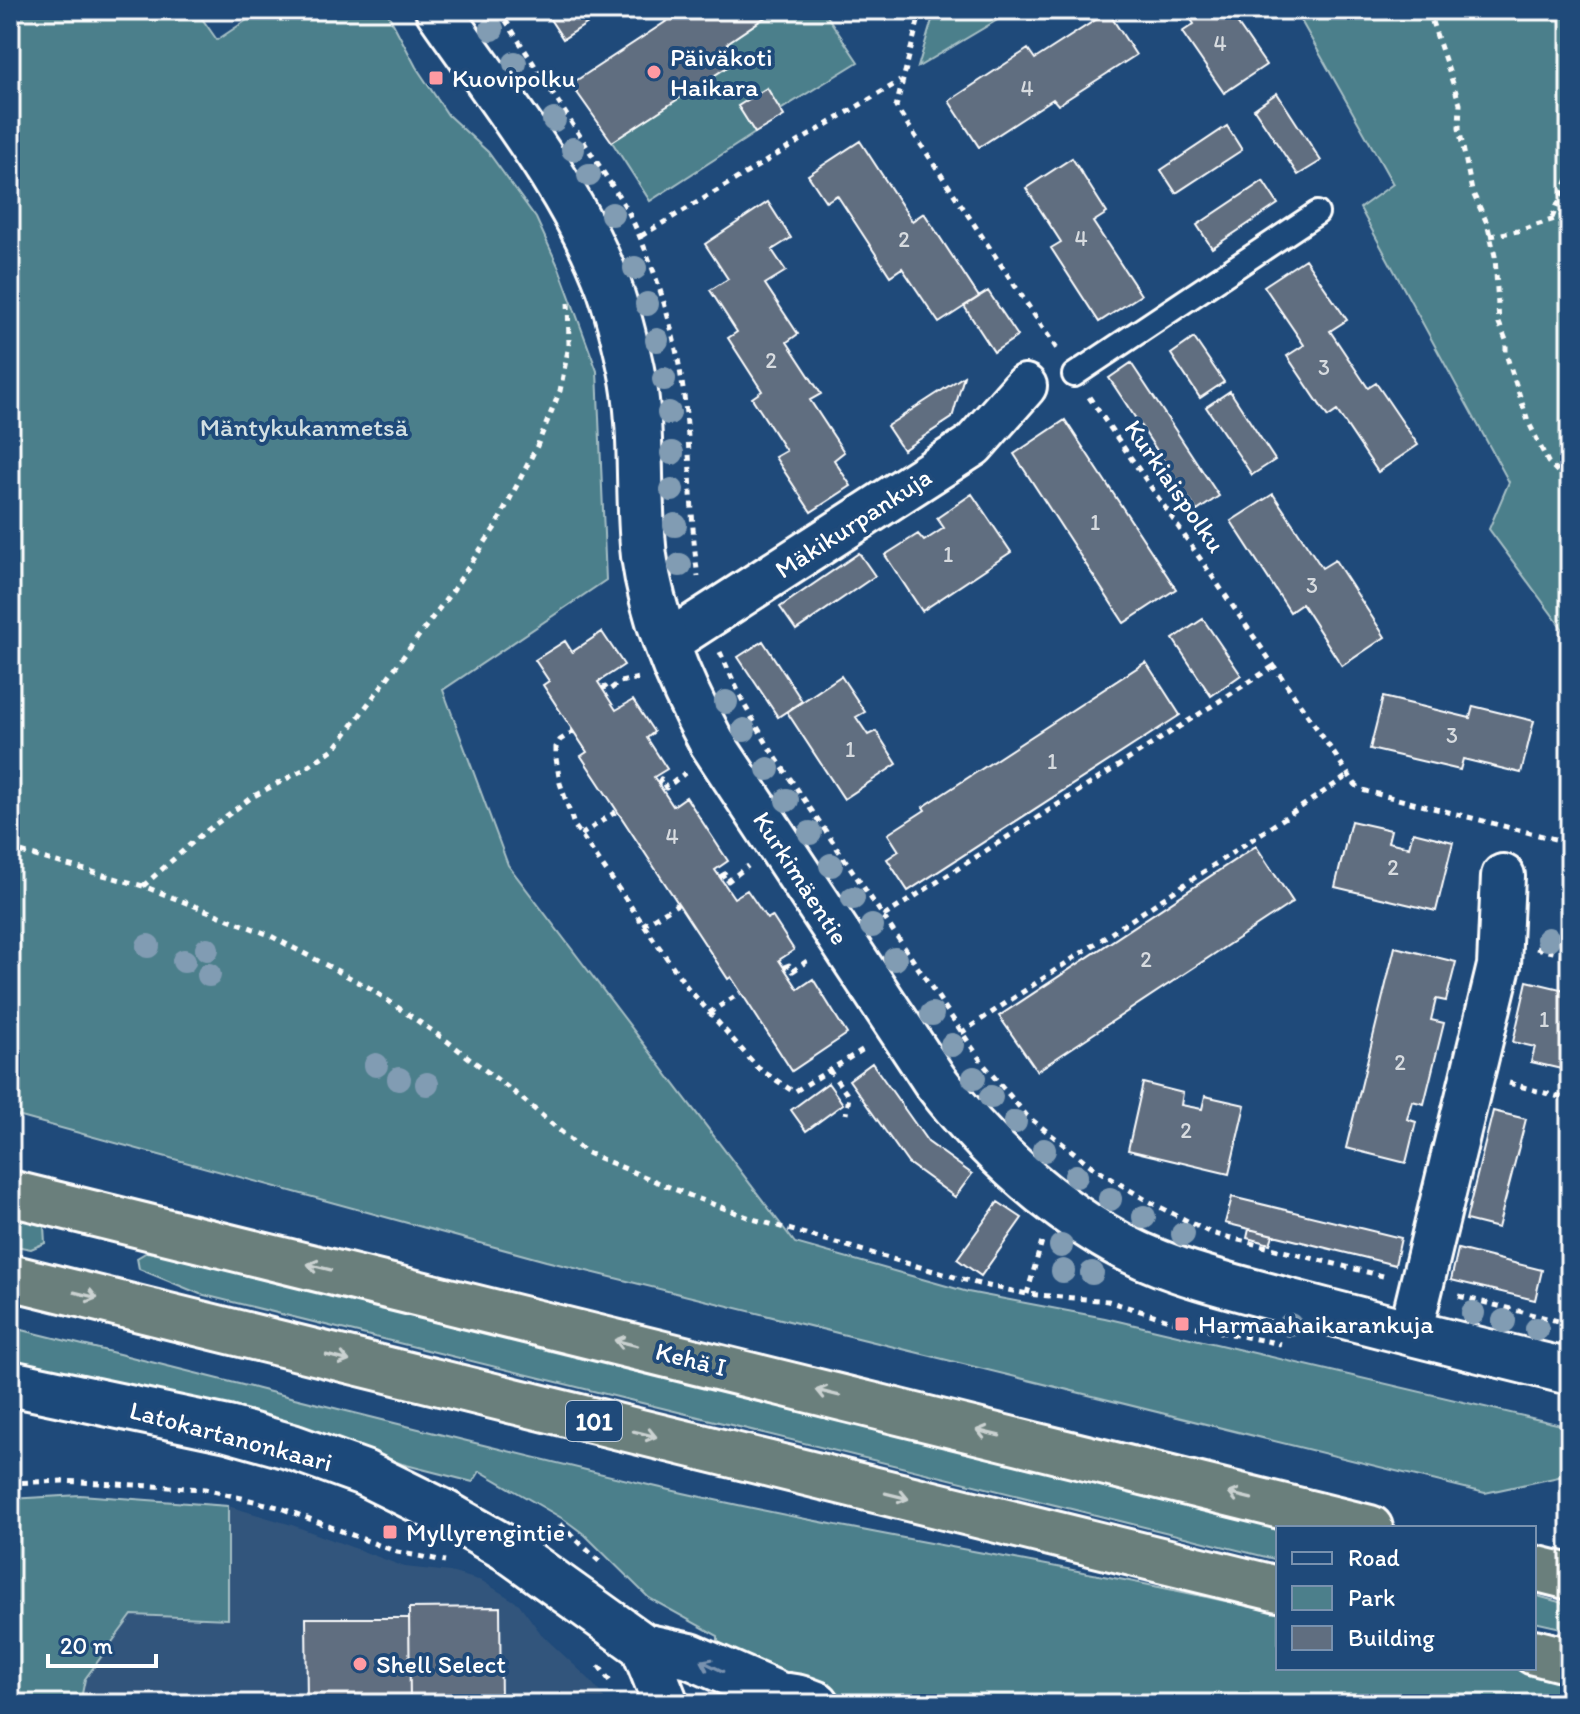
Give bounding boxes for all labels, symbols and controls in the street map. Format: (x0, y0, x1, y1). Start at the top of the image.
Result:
house number: 4 (1213, 30, 1227, 57)
place label: Päiväkoti Haikara (670, 41, 773, 103)
place label: Kuovipolku (452, 62, 576, 94)
marker: Päiväkoti Haikara (645, 63, 663, 81)
marker: Kuovipolku (427, 69, 445, 87)
house number: 4 (1020, 75, 1034, 102)
house number: 4 (1074, 225, 1088, 252)
house number: 2 (898, 226, 910, 253)
house number: 2 (765, 347, 777, 374)
house number: 3 (1318, 354, 1330, 381)
park label: Mäntykukanmetsä (200, 411, 409, 443)
street label: Kurkiaispolku (1117, 413, 1233, 559)
street label: Mäkikurpankuja (769, 460, 937, 585)
house number: 1 (1090, 509, 1100, 536)
house number: 1 (943, 541, 953, 568)
house number: 3 (1306, 572, 1318, 599)
house number: 3 (1446, 722, 1458, 749)
house number: 1 (845, 736, 855, 763)
house number: 1 (1047, 748, 1057, 775)
street label: Kurkimäentie (746, 805, 856, 951)
house number: 4 (665, 823, 679, 850)
house number: 2 (1387, 854, 1399, 881)
house number: 2 (1140, 946, 1152, 973)
house number: 1 (1539, 1006, 1549, 1033)
house number: 2 (1394, 1049, 1406, 1076)
house number: 2 (1180, 1117, 1192, 1144)
one-way arrow (307, 1259, 332, 1274)
one-way arrow (72, 1289, 98, 1304)
place label: Harmaahaikarankuja (1198, 1308, 1434, 1340)
marker: Harmaahaikarankuja (1173, 1315, 1191, 1333)
one-way arrow (613, 1334, 639, 1349)
street label: Kehä I (652, 1335, 730, 1383)
one-way arrow (325, 1351, 350, 1366)
one-way arrow (816, 1385, 842, 1400)
street label: Latokartanonkaari (126, 1394, 336, 1478)
road number: 101 (566, 1401, 622, 1441)
one-way arrow (976, 1424, 1001, 1439)
one-way arrow (631, 1427, 657, 1442)
one-way arrow (1228, 1487, 1254, 1502)
one-way arrow (884, 1489, 910, 1504)
place label: Myllyrengintie (406, 1516, 565, 1548)
marker: Myllyrengintie (381, 1523, 399, 1541)
legend (1276, 1526, 1536, 1670)
text: Road (1348, 1543, 1400, 1572)
text: Park (1348, 1583, 1395, 1612)
scale bar (48, 1618, 156, 1668)
text: Building (1348, 1623, 1435, 1652)
text: 20 m (60, 1631, 113, 1660)
place label: Shell Select (376, 1648, 506, 1680)
marker: Shell Select (351, 1655, 369, 1673)
one-way arrow (701, 1658, 725, 1673)

